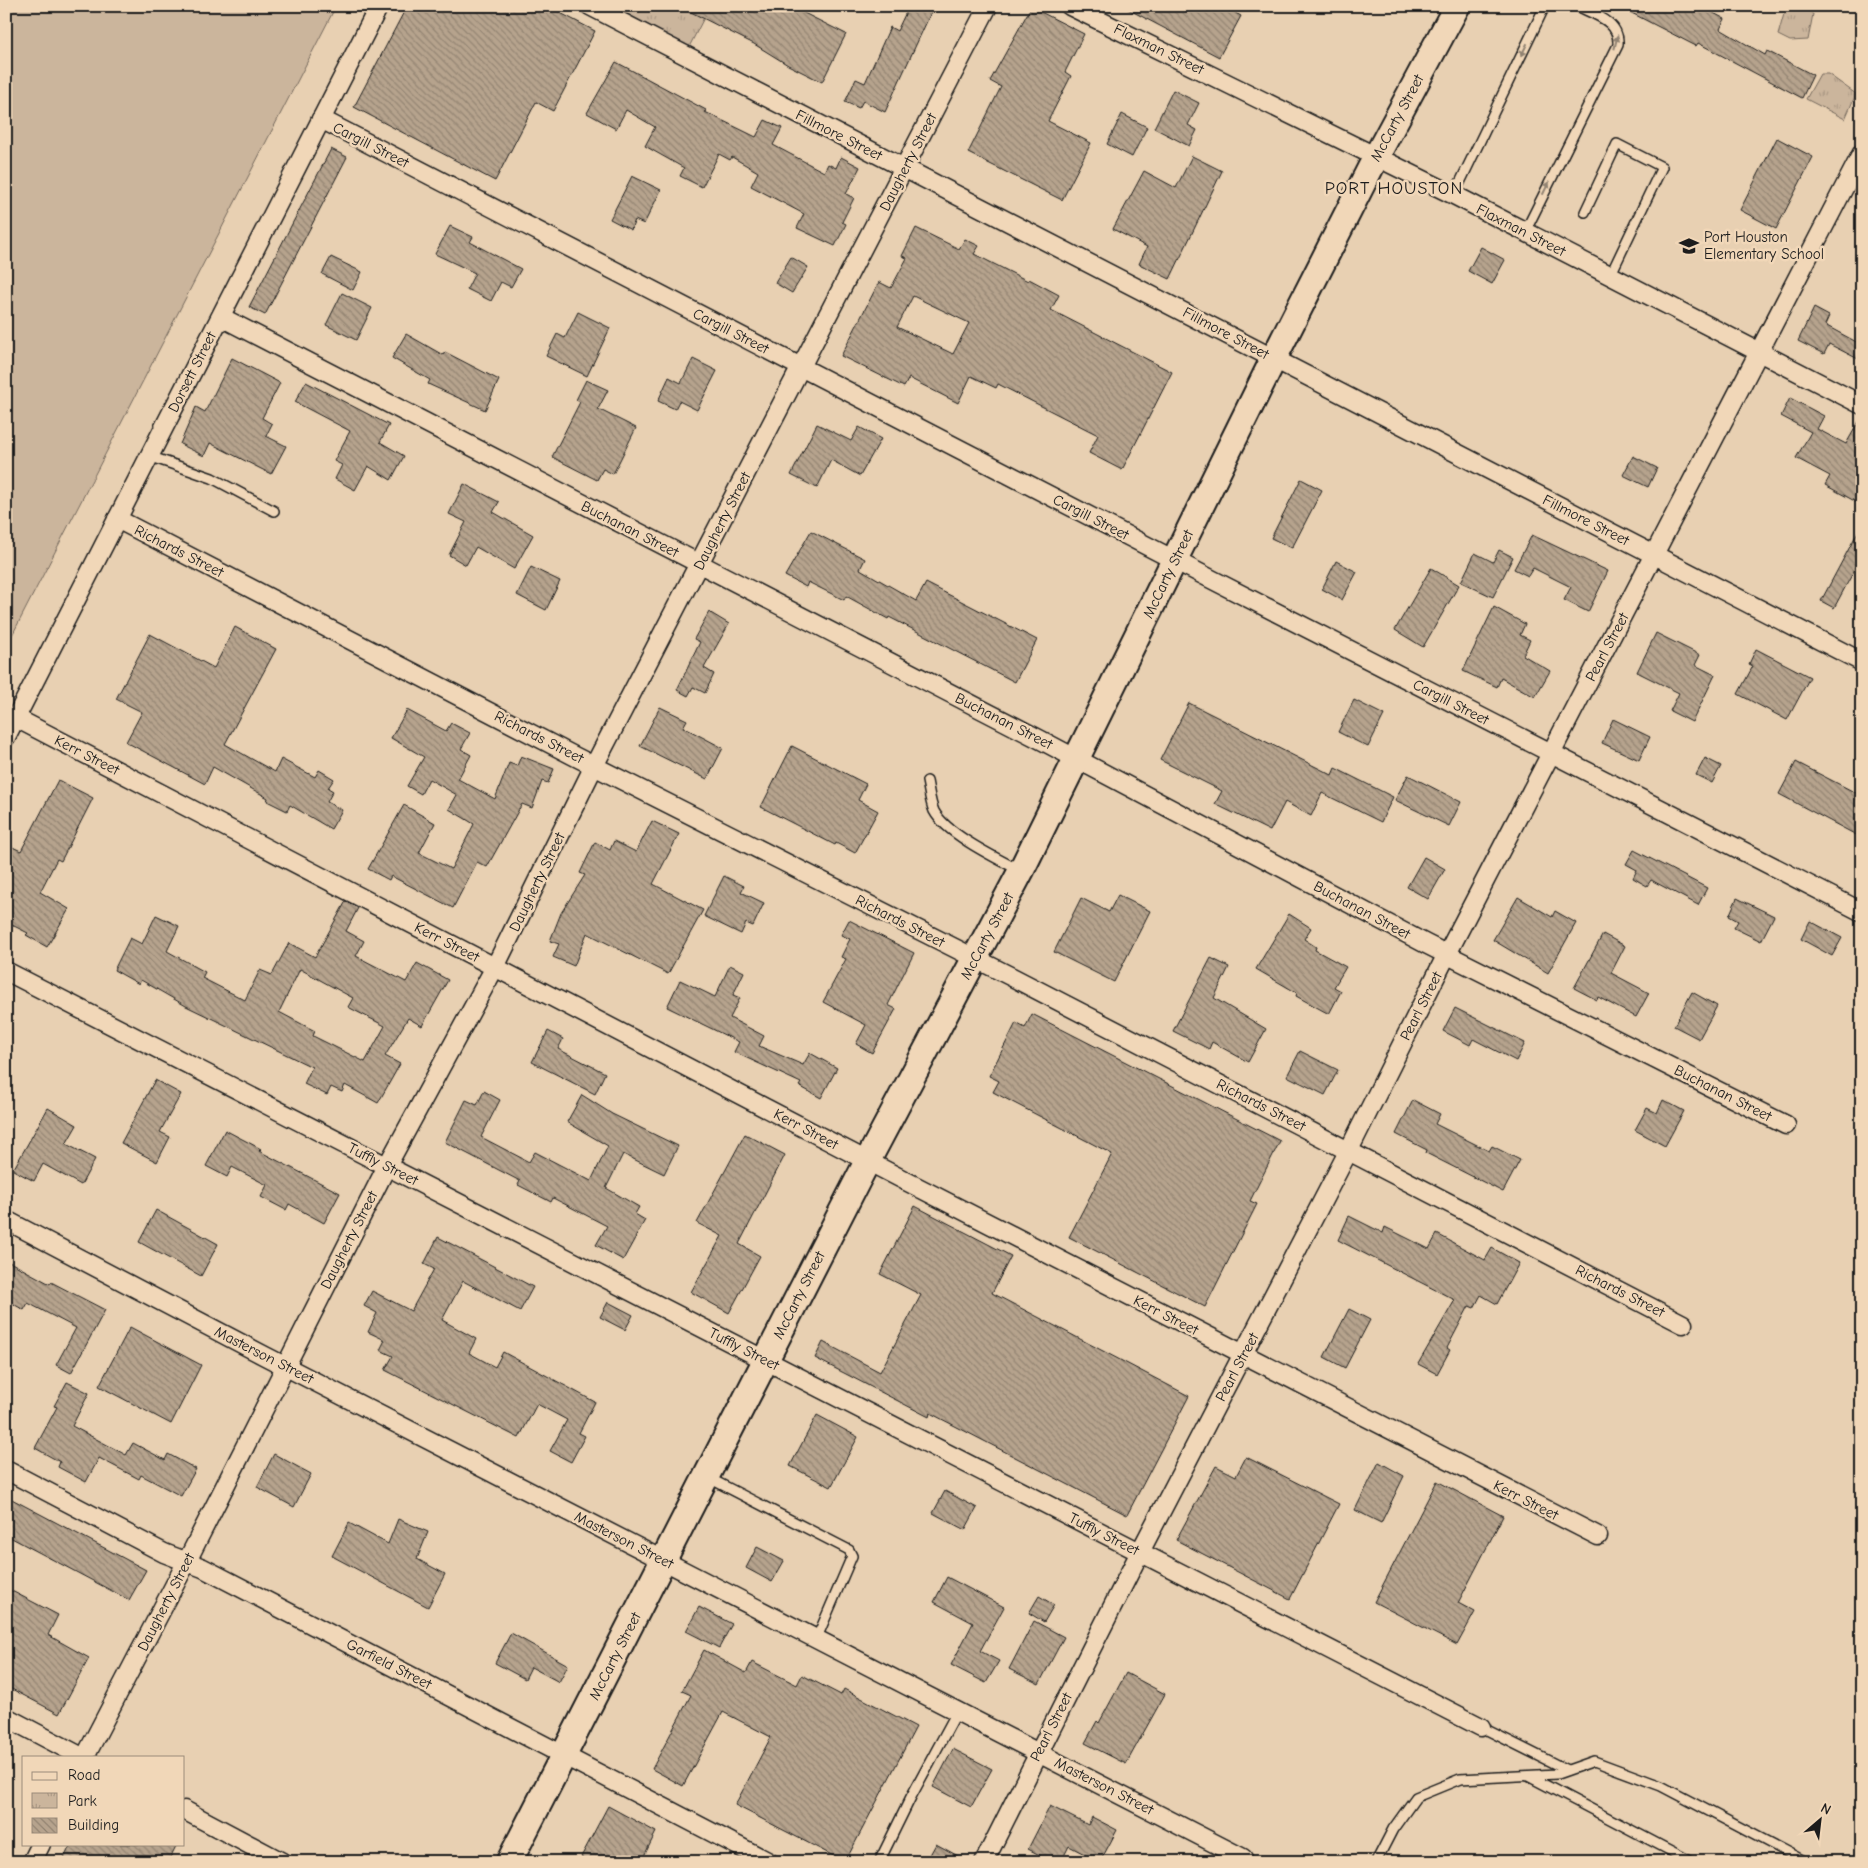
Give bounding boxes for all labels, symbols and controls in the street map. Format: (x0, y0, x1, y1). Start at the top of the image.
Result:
street label: Flaxman Street (1111, 19, 1208, 79)
one-way arrow (1613, 34, 1621, 50)
one-way arrow (1519, 43, 1527, 57)
street label: McCarty Street (1366, 71, 1428, 165)
street label: Fillmore Street (793, 105, 886, 165)
street label: Daugherty Street (875, 109, 941, 214)
street label: Cargill Street (330, 118, 413, 172)
district label: PORT HOUSTON (1325, 178, 1463, 199)
one-way arrow (1542, 181, 1550, 196)
street label: Flaxman Street (1473, 200, 1569, 261)
place label: Port Houston Elementary School (1704, 228, 1824, 263)
school or university icon: Port Houston Elementary School (1678, 235, 1700, 257)
street label: Fillmore Street (1180, 303, 1273, 364)
street label: Cargill Street (690, 304, 773, 358)
street label: Dorsett Street (164, 328, 220, 415)
street label: Daugherty Street (689, 468, 755, 573)
street label: Cargill Street (1050, 490, 1133, 544)
street label: Fillmore Street (1540, 490, 1633, 550)
street label: Buchanan Street (578, 497, 682, 562)
street label: Richards Street (131, 521, 227, 581)
street label: McCarty Street (1139, 526, 1197, 621)
street label: Pearl Street (1581, 609, 1633, 684)
street label: Cargill Street (1410, 675, 1493, 729)
street label: Buchanan Street (952, 689, 1056, 754)
street label: Richards Street (491, 707, 587, 767)
street label: Kerr Street (52, 731, 123, 779)
street label: Daugherty Street (505, 829, 569, 934)
street label: Buchanan Street (1311, 877, 1414, 943)
street label: McCarty Street (956, 889, 1018, 983)
street label: Richards Street (852, 891, 948, 951)
street label: Kerr Street (412, 918, 483, 966)
street label: Pearl Street (1396, 968, 1446, 1043)
street label: Buchanan Street (1671, 1061, 1775, 1126)
street label: Richards Street (1213, 1075, 1309, 1135)
street label: Kerr Street (771, 1105, 842, 1154)
street label: Tuffly Street (345, 1139, 422, 1190)
street label: Daugherty Street (316, 1187, 382, 1292)
street label: McCarty Street (769, 1247, 829, 1342)
street label: Richards Street (1572, 1261, 1668, 1321)
street label: Kerr Street (1131, 1291, 1202, 1339)
street label: Masterson Street (211, 1322, 317, 1388)
street label: Tuffly Street (706, 1324, 783, 1375)
street label: Pearl Street (1211, 1329, 1263, 1404)
street label: Kerr Street (1491, 1476, 1562, 1524)
street label: Masterson Street (571, 1507, 677, 1573)
street label: Tuffly Street (1066, 1509, 1143, 1560)
street label: Daugherty Street (133, 1549, 199, 1654)
street label: McCarty Street (585, 1608, 645, 1703)
street label: Garfield Street (343, 1635, 435, 1694)
street label: Pearl Street (1026, 1689, 1076, 1764)
street label: Masterson Street (1051, 1753, 1157, 1819)
legend (22, 1756, 185, 1846)
text: Road (68, 1766, 100, 1784)
text: Park (68, 1792, 97, 1810)
north arrow (1796, 1796, 1846, 1846)
text: N (1818, 1799, 1834, 1819)
text: Building (68, 1816, 119, 1834)

